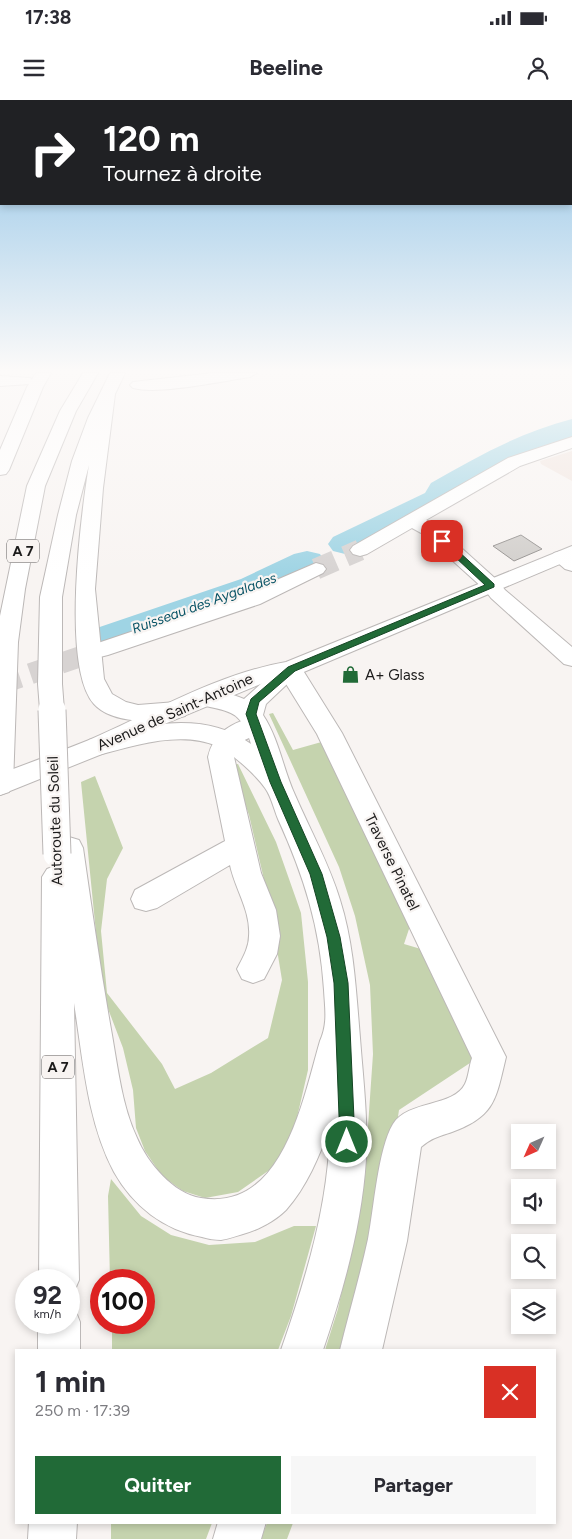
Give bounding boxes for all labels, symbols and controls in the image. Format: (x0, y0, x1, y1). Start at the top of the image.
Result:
text: 17:38 (25, 6, 72, 29)
icon: menu (20, 54, 48, 82)
text: Beeline (249, 54, 323, 81)
icon: person (524, 54, 552, 82)
text: 120 m (103, 118, 200, 160)
icon: right (20, 120, 85, 185)
text: Tournez à droite (103, 160, 262, 187)
pin (421, 520, 463, 562)
icon: arrive (428, 527, 456, 555)
road number: A 7 (7, 540, 39, 562)
water label: Ruisseau des Aygalades (129, 569, 279, 638)
shop icon: A+ Glass (341, 665, 361, 685)
place label: A+ Glass (365, 666, 425, 684)
street label: Avenue de Saint-Antoine (94, 669, 256, 755)
street label: Autoroute du Soleil (44, 756, 66, 886)
street label: Traverse Pinatel (361, 811, 423, 913)
road number: A 7 (42, 1056, 74, 1079)
position arrow (320, 1115, 372, 1167)
north arrow (511, 1124, 556, 1169)
map controls (511, 1124, 556, 1334)
button: sound (511, 1179, 556, 1224)
button: search (511, 1234, 556, 1279)
speed limit sign: 100 (90, 1269, 155, 1334)
text: 92 (33, 1280, 62, 1310)
button: layers (511, 1289, 556, 1334)
text: km/h (34, 1307, 61, 1321)
text: 1 min (35, 1363, 106, 1400)
button: close (484, 1366, 536, 1418)
text: 250 m · 17:39 (35, 1401, 130, 1420)
button: Quitter (35, 1456, 281, 1514)
button: Partager (291, 1456, 536, 1514)

